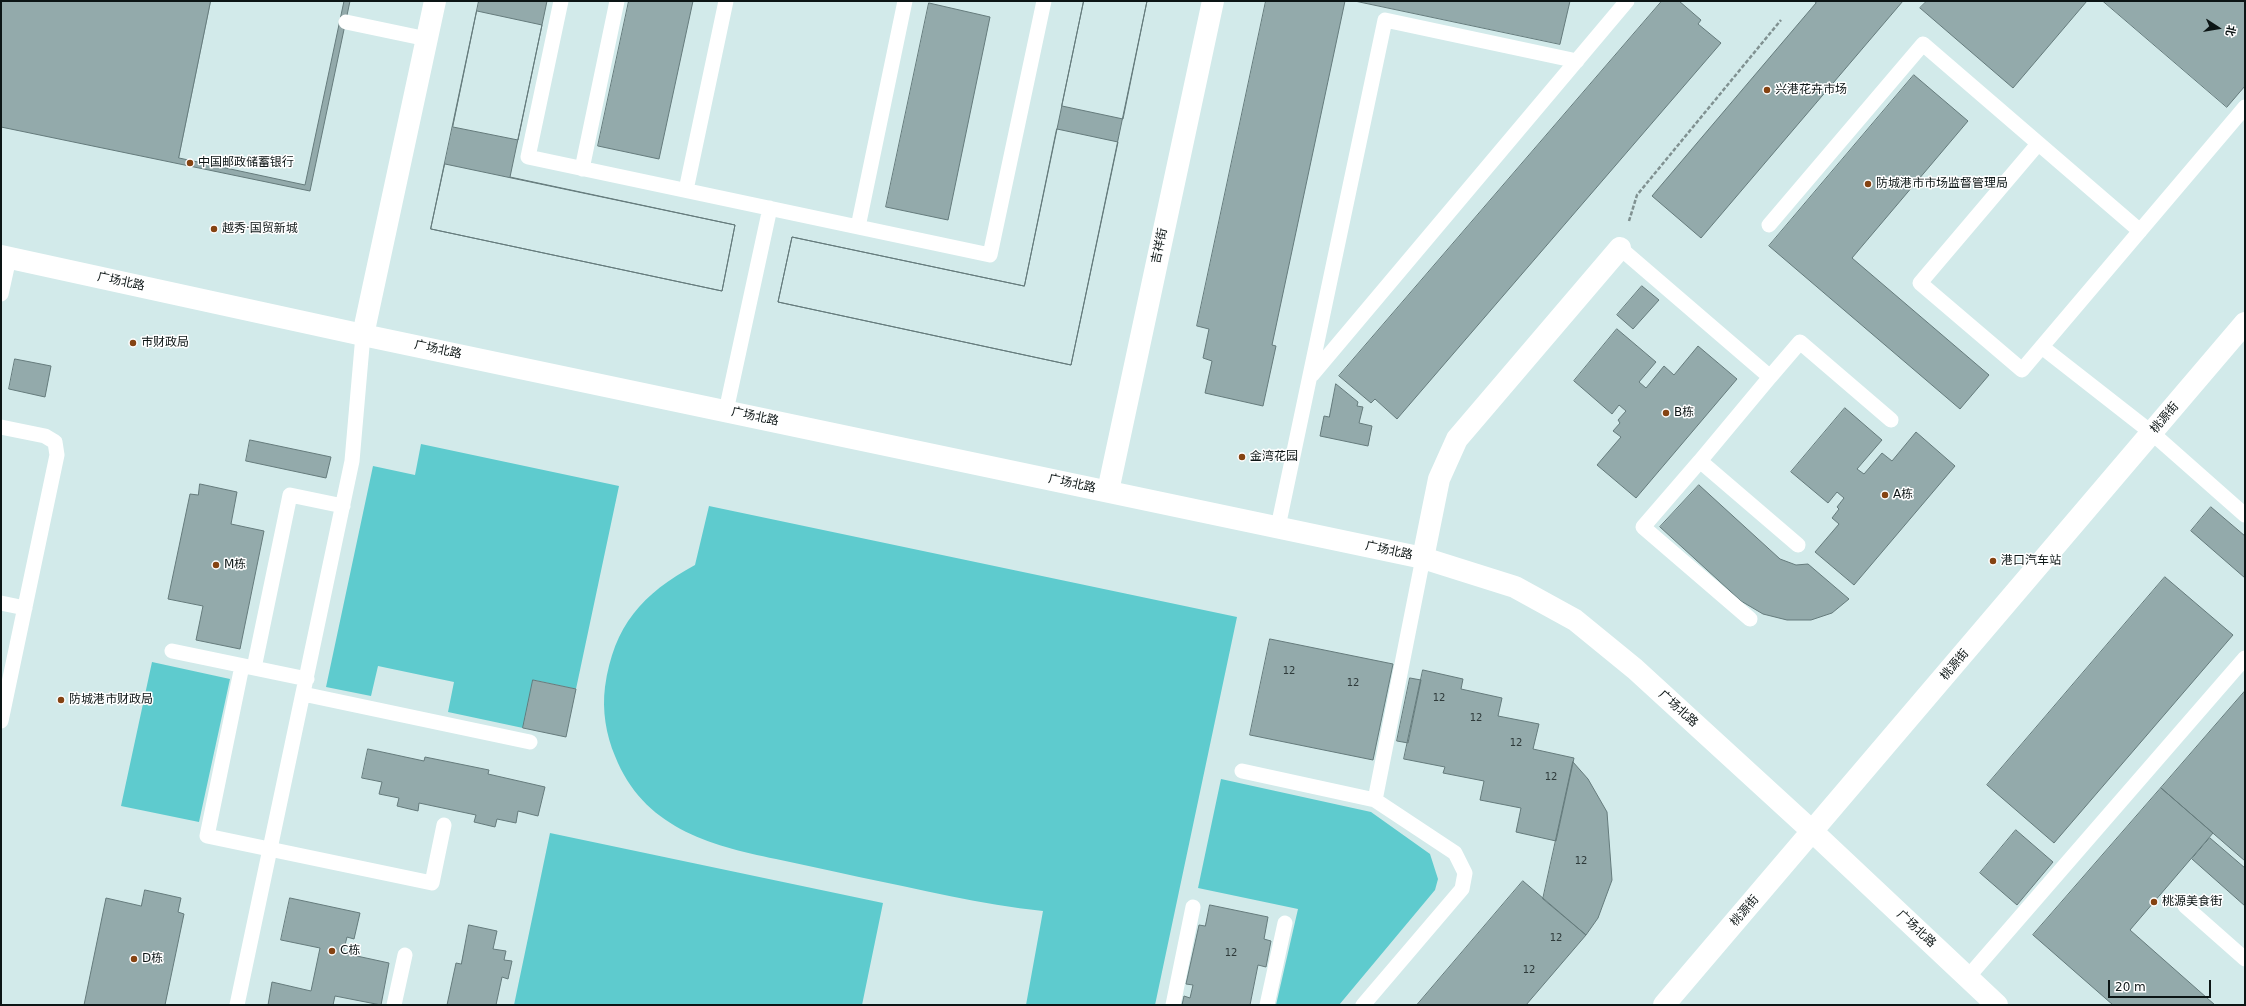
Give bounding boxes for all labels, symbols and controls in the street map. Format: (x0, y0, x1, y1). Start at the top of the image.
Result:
north arrow (2198, 8, 2238, 48)
text: 北 (2223, 24, 2238, 37)
place label: 兴港花卉市场 (1775, 83, 1847, 97)
marker: 兴港花卉市场 (1762, 85, 1772, 95)
place label: 中国邮政储蓄银行 (198, 156, 294, 170)
marker: 中国邮政储蓄银行 (185, 158, 195, 168)
place label: 防城港市市场监督管理局 (1876, 177, 2008, 191)
marker: 防城港市市场监督管理局 (1863, 179, 1873, 189)
place label: 越秀·国贸新城 (222, 222, 298, 236)
marker: 越秀·国贸新城 (209, 224, 219, 234)
street label: 吉祥街 (1149, 227, 1171, 265)
street label: 广场北路 (96, 270, 146, 294)
place label: 巿财政局 (141, 336, 189, 350)
marker: 巿财政局 (128, 338, 138, 348)
street label: 广场北路 (413, 338, 463, 362)
street label: 桃源街 (2148, 400, 2182, 436)
street label: 广场北路 (730, 405, 780, 429)
place label: B栋 (1674, 406, 1694, 420)
marker: B栋 (1661, 408, 1671, 418)
place label: 金湾花园 (1250, 450, 1298, 464)
marker: 金湾花园 (1237, 452, 1247, 462)
street label: 广场北路 (1047, 472, 1097, 496)
place label: A栋 (1893, 488, 1913, 502)
marker: A栋 (1880, 490, 1890, 500)
street label: 广场北路 (1364, 539, 1414, 563)
place label: 港口汽车站 (2001, 554, 2061, 568)
marker: 港口汽车站 (1988, 556, 1998, 566)
place label: M栋 (224, 558, 246, 572)
marker: M栋 (211, 560, 221, 570)
street label: 桃源街 (1938, 647, 1972, 683)
house number: 12 (1283, 665, 1295, 677)
house number: 12 (1347, 677, 1359, 689)
street label: 广场北路 (1655, 688, 1701, 730)
house number: 12 (1433, 692, 1445, 704)
place label: 防城港市财政局 (69, 693, 153, 707)
marker: 防城港市财政局 (56, 695, 66, 705)
house number: 12 (1470, 712, 1482, 724)
house number: 12 (1510, 737, 1522, 749)
house number: 12 (1545, 771, 1557, 783)
house number: 12 (1575, 855, 1587, 867)
street label: 桃源街 (1728, 893, 1762, 929)
place label: 桃源美食街 (2162, 895, 2222, 909)
marker: 桃源美食街 (2149, 897, 2159, 907)
street label: 广场北路 (1894, 907, 1938, 951)
house number: 12 (1550, 932, 1562, 944)
place label: C栋 (340, 944, 360, 958)
marker: C栋 (327, 946, 337, 956)
house number: 12 (1225, 947, 1237, 959)
place label: D栋 (142, 952, 163, 966)
marker: D栋 (129, 954, 139, 964)
house number: 12 (1523, 964, 1535, 976)
scale bar (2110, 972, 2213, 998)
text: 20 m (2115, 980, 2146, 994)

